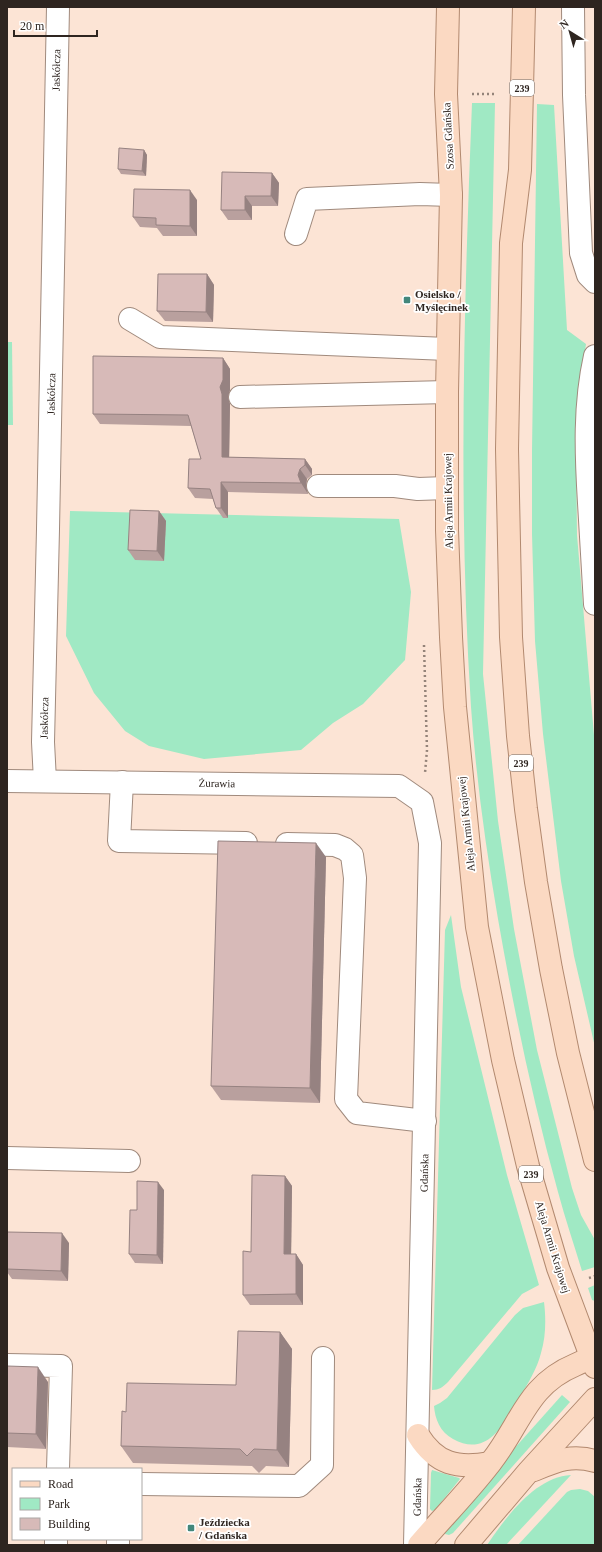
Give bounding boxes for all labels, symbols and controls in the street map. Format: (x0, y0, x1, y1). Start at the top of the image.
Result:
scale bar (14, 12, 97, 38)
north arrow (550, 12, 590, 52)
text: N (557, 17, 571, 31)
text: 20 m (20, 19, 45, 33)
street label: Jaskółcza (50, 49, 62, 91)
road number: 239 (510, 80, 534, 96)
street label: Szosa Gdańska (440, 102, 456, 170)
place label: Osielsko / Myślęcinek (415, 288, 469, 313)
marker: Osielsko / Myślęcinek (402, 295, 412, 305)
street label: Jaskółcza (45, 373, 57, 415)
street label: Aleja Armii Krajowej (441, 453, 455, 549)
street label: Jaskółcza (38, 697, 50, 739)
road number: 239 (509, 755, 533, 771)
street label: Aleja Armii Krajowej (455, 776, 477, 872)
street label: Żurawia (199, 777, 236, 789)
street label: Gdańska (418, 1154, 430, 1192)
road number: 239 (519, 1166, 543, 1182)
street label: Aleja Armii Krajowej (533, 1199, 573, 1295)
legend (12, 1468, 142, 1540)
text: Road (48, 1477, 73, 1491)
street label: Gdańska (411, 1478, 423, 1516)
text: Park (48, 1497, 70, 1511)
place label: Jeździecka / Gdańska (198, 1516, 250, 1541)
text: Building (48, 1517, 90, 1531)
marker: Jeździecka / Gdańska (186, 1523, 196, 1533)

